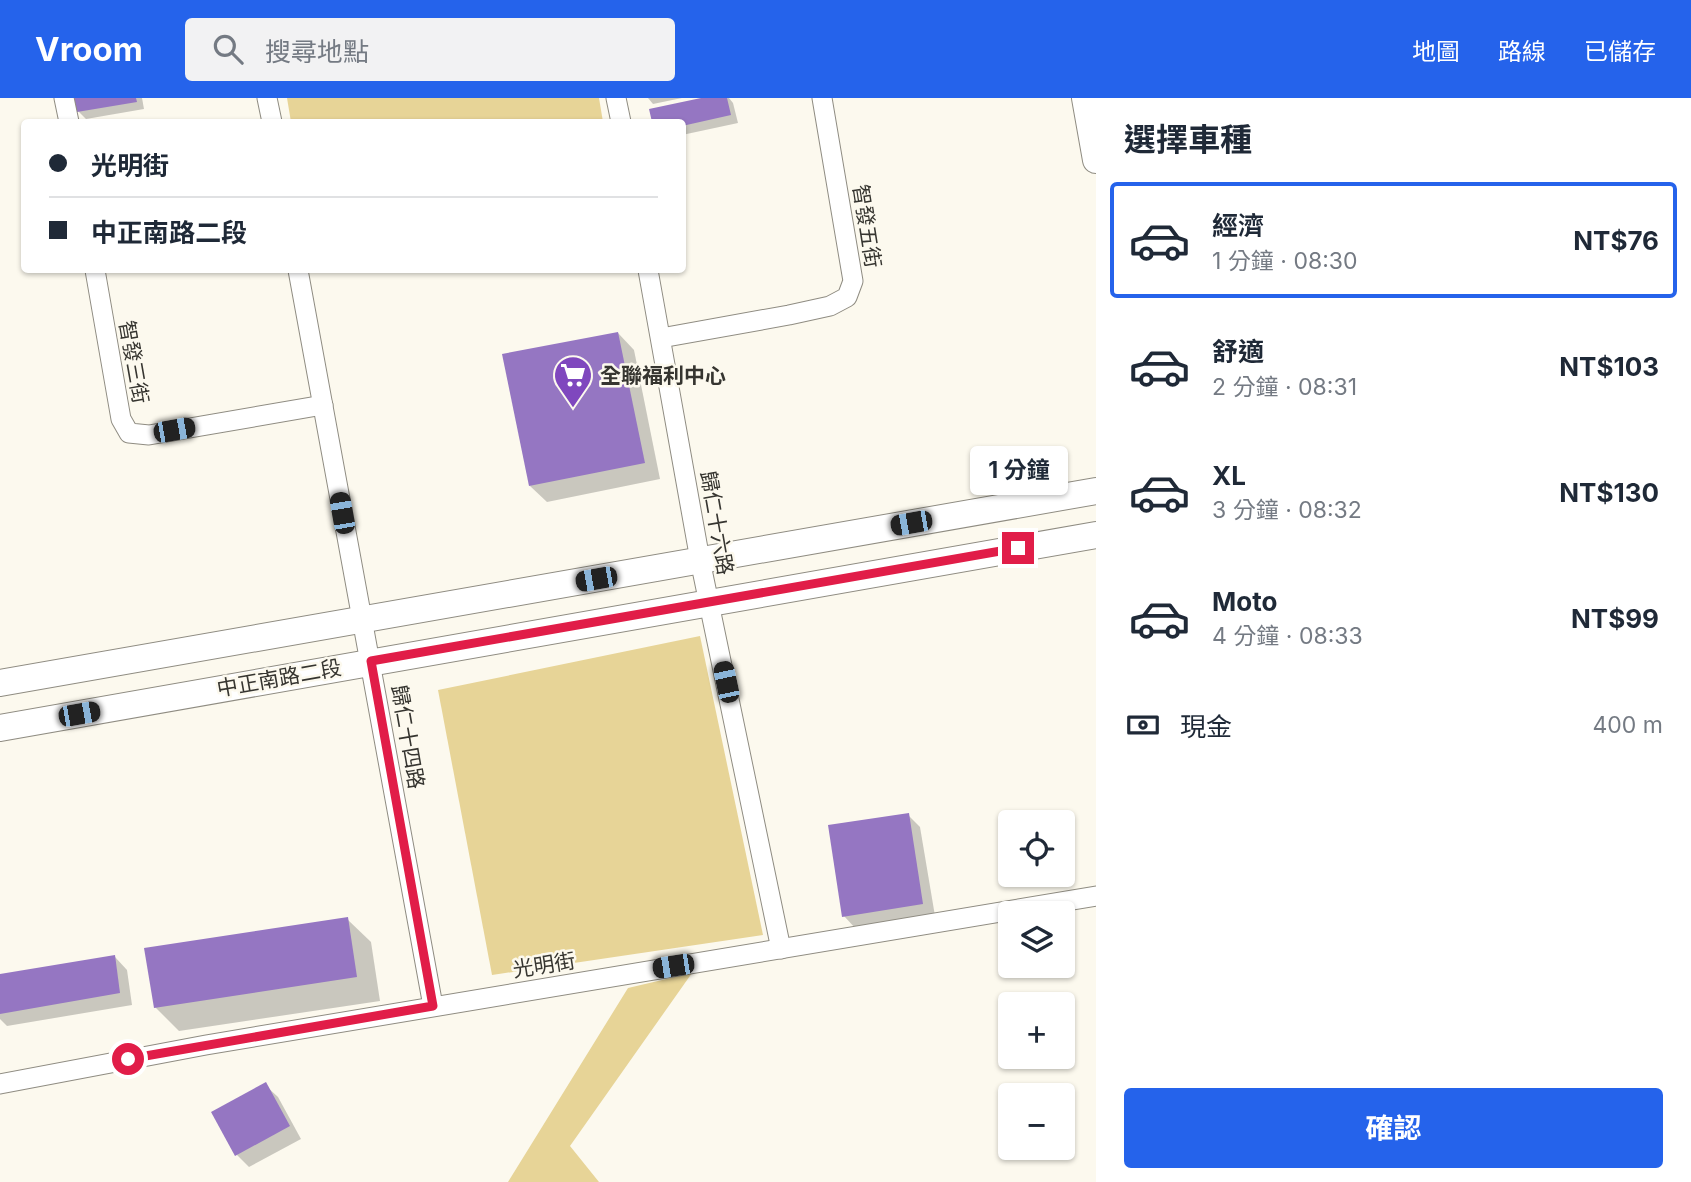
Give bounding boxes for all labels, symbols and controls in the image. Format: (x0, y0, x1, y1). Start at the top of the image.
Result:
search box (185, 18, 675, 81)
text: Vroom (35, 29, 143, 69)
icon: search (209, 30, 247, 68)
text: 搜尋地點 (265, 36, 369, 67)
text: 地圖 (1412, 37, 1460, 66)
text: 路線 (1498, 37, 1546, 66)
text: 已儲存 (1584, 37, 1656, 66)
text: 選擇車種 (1124, 120, 1252, 159)
text: 光明街 (91, 150, 169, 181)
street label: 智發五街 (848, 183, 886, 269)
icon: car (1128, 209, 1191, 272)
text: 經濟 (1212, 210, 1264, 241)
text: 中正南路二段 (91, 217, 247, 248)
text: NT$76 (1573, 225, 1659, 256)
text: 1 分鐘 · 08:30 (1212, 247, 1357, 275)
street label: 智發三街 (114, 318, 154, 406)
icon: car (1128, 335, 1191, 398)
text: 舒適 (1212, 336, 1264, 367)
text: NT$103 (1559, 351, 1659, 382)
supermarket icon: 全聯福利中心 (552, 354, 594, 409)
place label: 全聯福利中心 (600, 363, 726, 388)
text: 2 分鐘 · 08:31 (1212, 373, 1357, 401)
car (152, 416, 197, 444)
callout: 1 分鐘 (969, 447, 1067, 496)
text: 1 分鐘 (988, 456, 1050, 484)
text: XL (1212, 460, 1246, 491)
icon: car (1128, 461, 1191, 524)
street label: 歸仁十六路 (696, 469, 738, 577)
text: NT$130 (1559, 477, 1659, 508)
car (329, 490, 356, 536)
text: 3 分鐘 · 08:32 (1212, 496, 1362, 524)
car (889, 509, 934, 537)
route end (1002, 532, 1034, 564)
car (574, 565, 619, 593)
text: Moto (1212, 586, 1277, 617)
icon: car (1128, 587, 1191, 650)
text: NT$99 (1571, 603, 1659, 634)
text: 4 分鐘 · 08:33 (1212, 622, 1363, 650)
street label: 中正南路二段 (215, 655, 343, 701)
car (712, 659, 741, 705)
street label: 歸仁十四路 (387, 683, 429, 791)
car (57, 700, 102, 728)
icon: cash (1124, 706, 1162, 744)
text: 現金 (1180, 711, 1232, 742)
text: 400 m (1593, 711, 1663, 739)
map controls (998, 810, 1075, 1160)
button: locate (998, 810, 1075, 887)
button: layers (998, 901, 1075, 978)
street label: 光明街 (511, 948, 577, 982)
car (651, 952, 696, 980)
button: + (998, 992, 1075, 1069)
route start (112, 1043, 144, 1075)
button: − (998, 1083, 1075, 1160)
button: 確認 (1124, 1088, 1663, 1168)

